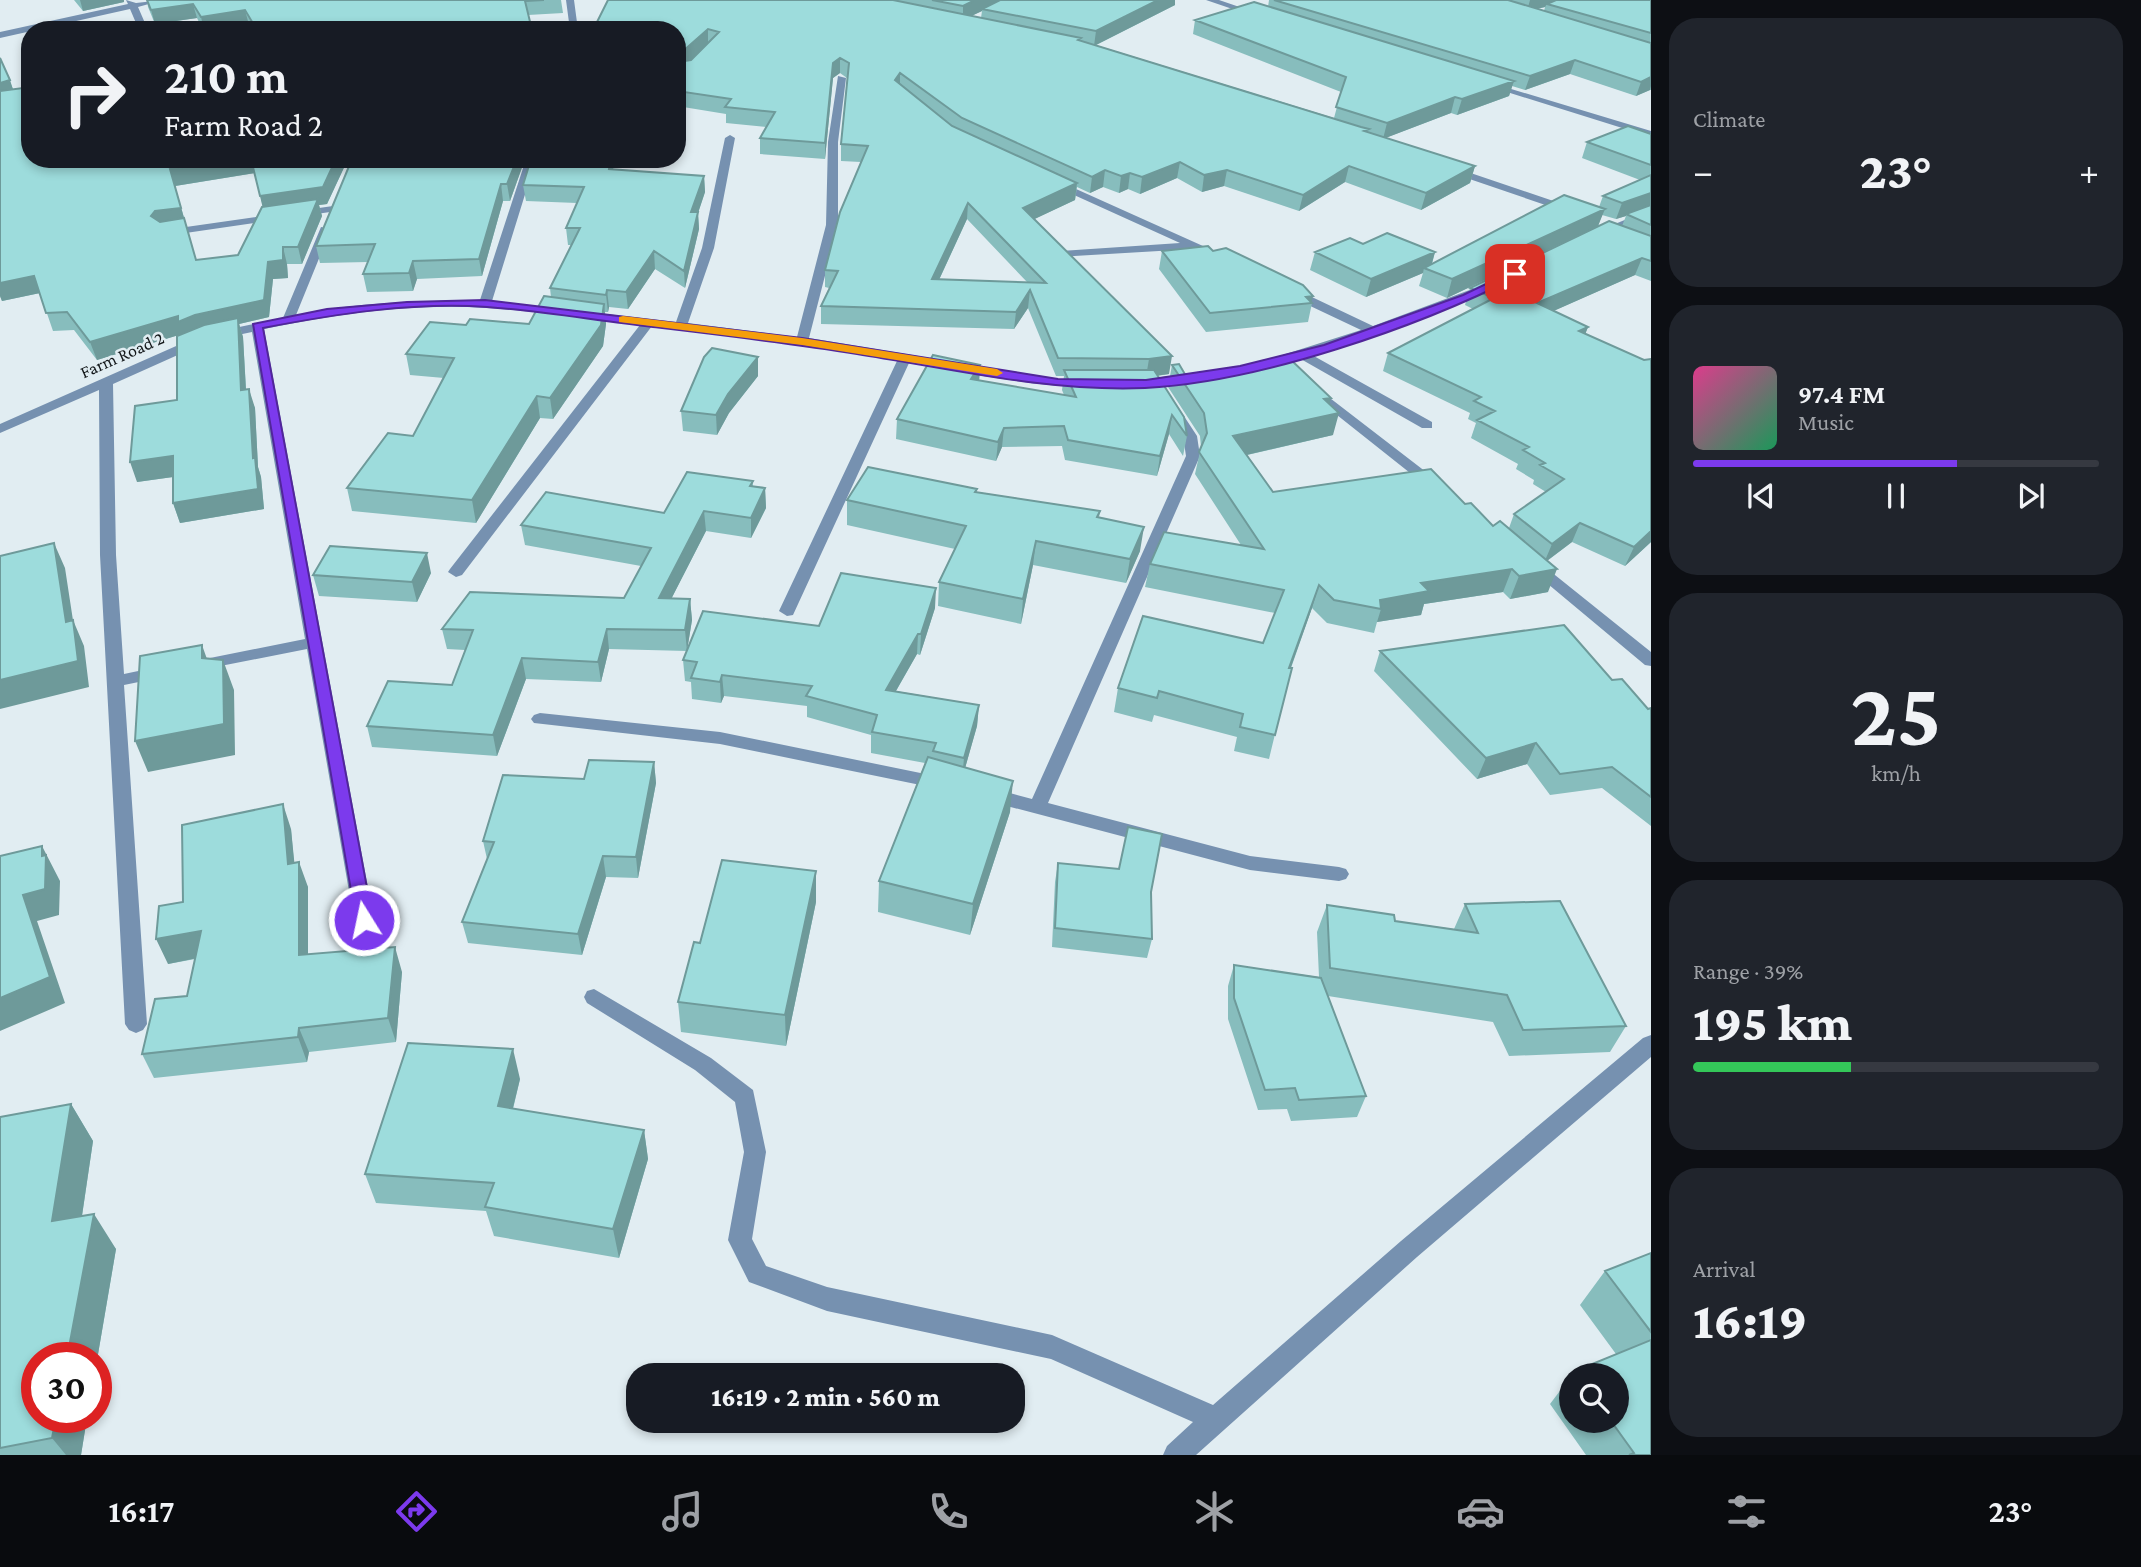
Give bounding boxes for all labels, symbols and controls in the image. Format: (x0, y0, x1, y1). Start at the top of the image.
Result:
icon: right (49, 49, 140, 140)
text: 210 m (164, 49, 288, 104)
text: Climate (1693, 106, 1765, 132)
text: Farm Road 2 (164, 107, 323, 143)
text: 23° (1860, 141, 1932, 199)
text: − (1693, 150, 1713, 192)
text: + (2079, 150, 2099, 192)
pin (1485, 244, 1545, 304)
icon: arrive (1496, 255, 1534, 293)
street label: Farm Road 2 (77, 328, 167, 382)
text: 97.4 FM (1798, 380, 1885, 409)
text: Music (1798, 409, 1854, 435)
icon: previous (1742, 477, 1780, 515)
icon: pause (1877, 477, 1915, 515)
icon: next (2012, 477, 2050, 515)
text: 25 (1851, 663, 1942, 765)
text: km/h (1871, 760, 1921, 786)
position arrow (327, 883, 401, 957)
text: Range · 39% (1693, 958, 1803, 984)
text: 195 km (1693, 993, 1852, 1051)
text: Arrival (1693, 1256, 1756, 1282)
text: 16:19 (1693, 1291, 1807, 1349)
speed limit sign: 30 (21, 1342, 112, 1433)
map controls (1559, 1363, 1629, 1433)
button: search (1559, 1363, 1629, 1433)
text: 16:19 · 2 min · 560 m (711, 1383, 940, 1412)
icon: directions (392, 1487, 441, 1536)
icon: music (658, 1487, 707, 1536)
icon: phone (924, 1487, 973, 1536)
icon: climate (1190, 1487, 1239, 1536)
icon: car (1456, 1487, 1505, 1536)
icon: filters (1722, 1487, 1771, 1536)
text: 16:17 (109, 1493, 174, 1529)
text: 23° (1989, 1493, 2032, 1529)

